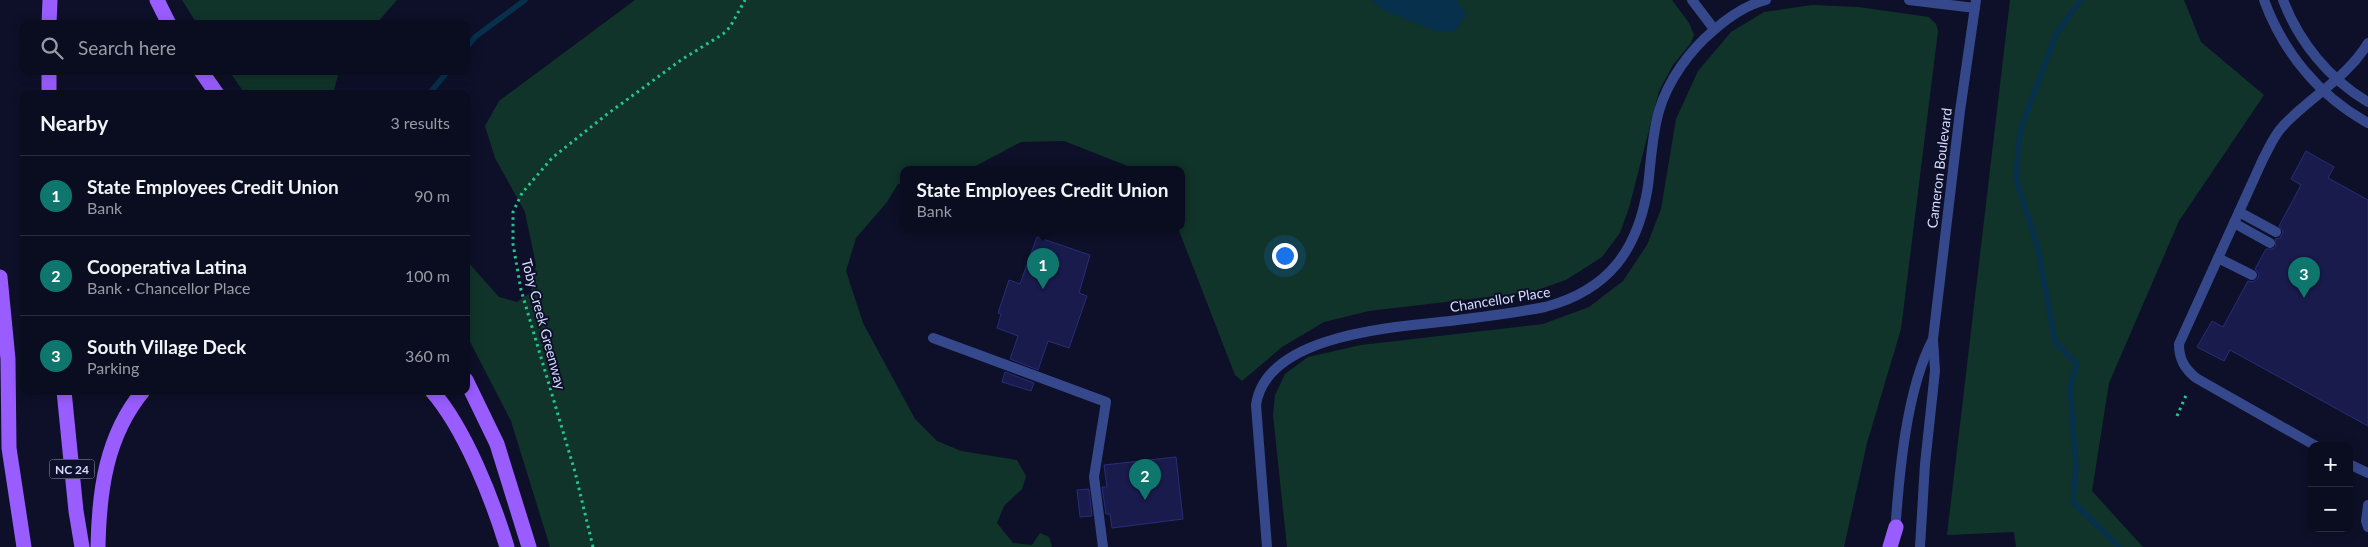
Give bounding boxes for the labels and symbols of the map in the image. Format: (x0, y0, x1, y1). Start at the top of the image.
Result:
street label: Cameron Boulevard (1923, 107, 1955, 229)
your location (1272, 243, 1298, 269)
pin: 1 (1027, 248, 1059, 289)
street label: Toby Creek Greenway (518, 257, 570, 392)
pin: 3 (2288, 257, 2320, 298)
street label: Chancellor Place (1449, 283, 1551, 315)
road number: NC 24 (50, 459, 94, 478)
pin: 2 (1129, 459, 1161, 500)

